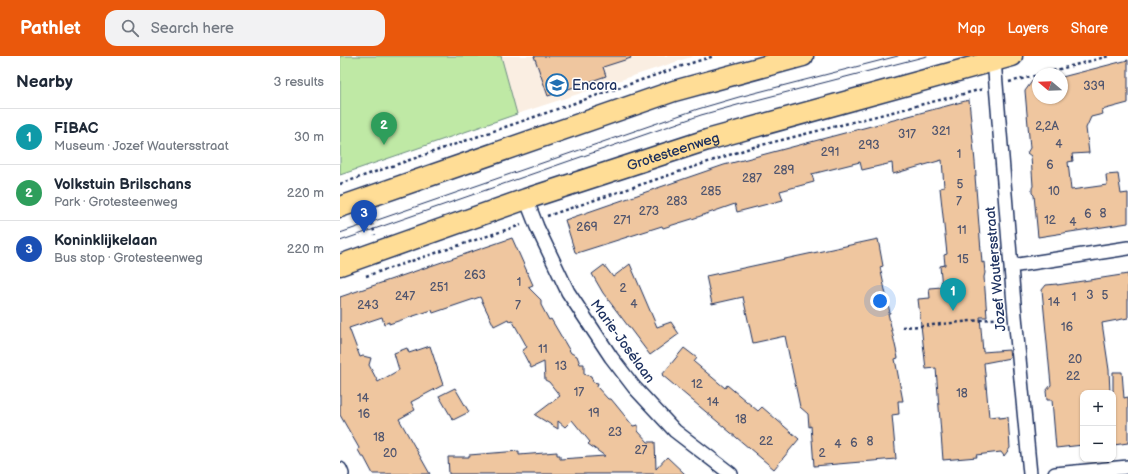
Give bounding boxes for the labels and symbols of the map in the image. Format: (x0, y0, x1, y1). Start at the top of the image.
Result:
north arrow (1032, 68, 1068, 104)
school or university icon: Encora (544, 72, 570, 98)
place label: Encora (572, 77, 617, 94)
house number: 339 (1083, 79, 1105, 94)
pin: 2 (371, 112, 397, 145)
house number: 2,2A (1035, 119, 1060, 134)
house number: 321 (932, 124, 950, 139)
house number: 317 (898, 127, 916, 142)
street label: Grotesteenweg (625, 129, 721, 175)
house number: 4 (1055, 137, 1063, 152)
house number: 293 (858, 138, 880, 153)
house number: 291 (821, 145, 839, 160)
house number: 1 (957, 147, 961, 162)
house number: 6 (1046, 158, 1054, 173)
house number: 289 (773, 163, 795, 178)
house number: 287 (742, 171, 762, 186)
house number: 5 (957, 177, 964, 192)
house number: 285 (701, 184, 722, 199)
house number: 10 (1048, 184, 1060, 199)
house number: 283 (666, 194, 688, 209)
house number: 7 (956, 194, 962, 209)
pin: 3 (351, 200, 377, 233)
house number: 273 (639, 204, 659, 219)
street label: Jozef Wautersstraat (982, 205, 1009, 332)
house number: 8 (1100, 206, 1107, 221)
house number: 6 (1084, 207, 1092, 222)
house number: 271 (613, 213, 631, 228)
house number: 12 (1044, 213, 1056, 228)
house number: 4 (1069, 215, 1077, 230)
house number: 269 (576, 220, 598, 235)
house number: 11 (957, 223, 967, 238)
house number: 15 (957, 252, 969, 267)
house number: 263 (464, 268, 486, 283)
house number: 1 (517, 275, 521, 290)
pin: 1 (940, 278, 966, 311)
house number: 251 (430, 280, 448, 295)
house number: 2 (619, 281, 627, 296)
house number: 3 (1086, 288, 1094, 303)
house number: 5 (1102, 288, 1109, 303)
house number: 247 (395, 289, 415, 304)
house number: 1 (1072, 290, 1076, 305)
your location (870, 291, 890, 311)
house number: 14 (1048, 295, 1061, 310)
street label: Marie-Josélaan (587, 296, 659, 386)
house number: 4 (630, 297, 638, 312)
house number: 243 (357, 298, 379, 313)
house number: 7 (515, 298, 521, 313)
house number: 16 (1061, 320, 1073, 335)
house number: 11 (538, 342, 548, 357)
house number: 20 (1068, 352, 1082, 367)
house number: 13 (555, 359, 567, 374)
house number: 22 (1066, 369, 1080, 384)
house number: 12 (691, 377, 703, 392)
house number: 17 (574, 385, 584, 400)
house number: 18 (956, 386, 968, 401)
house number: 14 (357, 391, 370, 406)
house number: 14 (707, 395, 720, 410)
house number: 19 (588, 406, 600, 421)
house number: 16 (358, 407, 370, 422)
house number: 18 (735, 412, 747, 427)
house number: 23 (608, 425, 622, 440)
house number: 18 (373, 430, 385, 445)
house number: 22 (759, 434, 773, 449)
house number: 8 (867, 434, 874, 449)
house number: 6 (850, 436, 858, 451)
house number: 4 (834, 437, 842, 452)
house number: 27 (635, 443, 648, 458)
house number: 20 (383, 446, 397, 461)
house number: 2 (818, 446, 826, 461)

